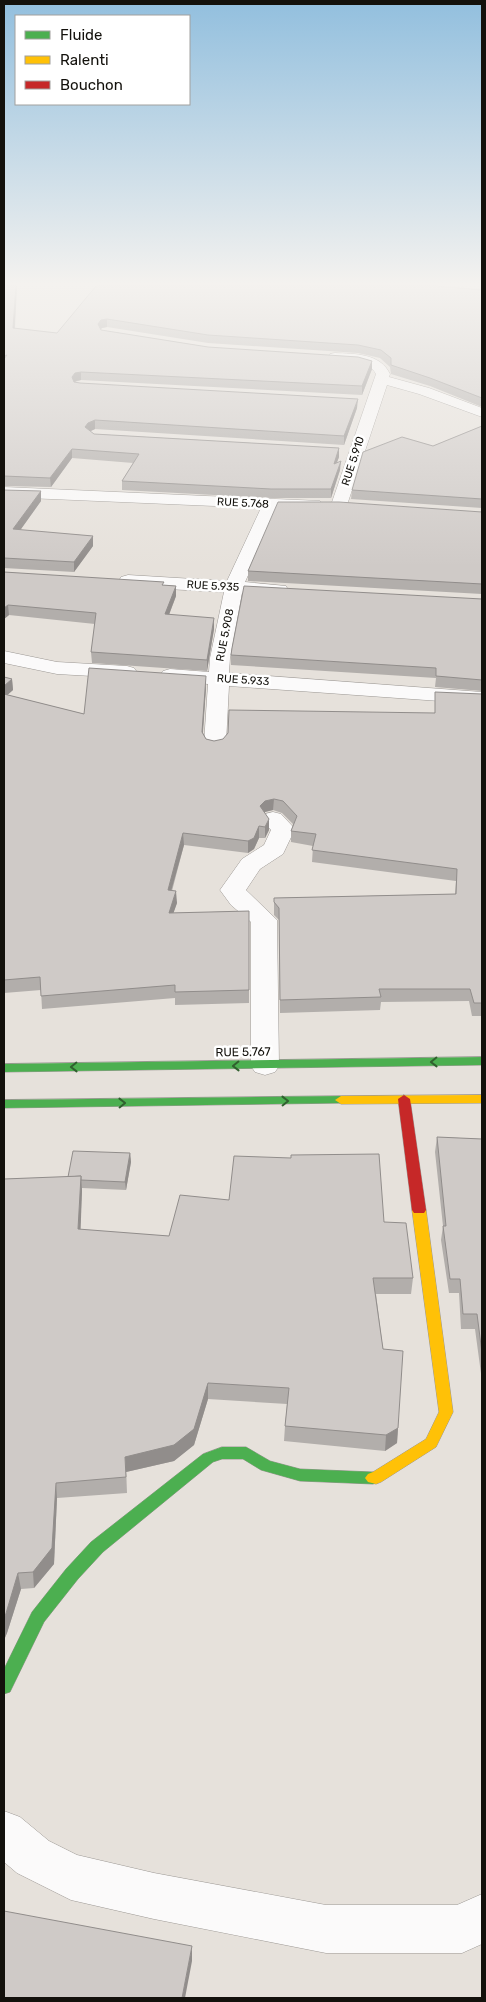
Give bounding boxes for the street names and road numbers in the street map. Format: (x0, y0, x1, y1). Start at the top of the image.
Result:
street label: RUE 5.910 (339, 435, 367, 487)
street label: RUE 5.768 (217, 495, 269, 511)
street label: RUE 5.935 (186, 578, 240, 594)
street label: RUE 5.908 (214, 608, 236, 662)
street label: RUE 5.933 (216, 672, 270, 688)
street label: RUE 5.767 (215, 1045, 271, 1059)

